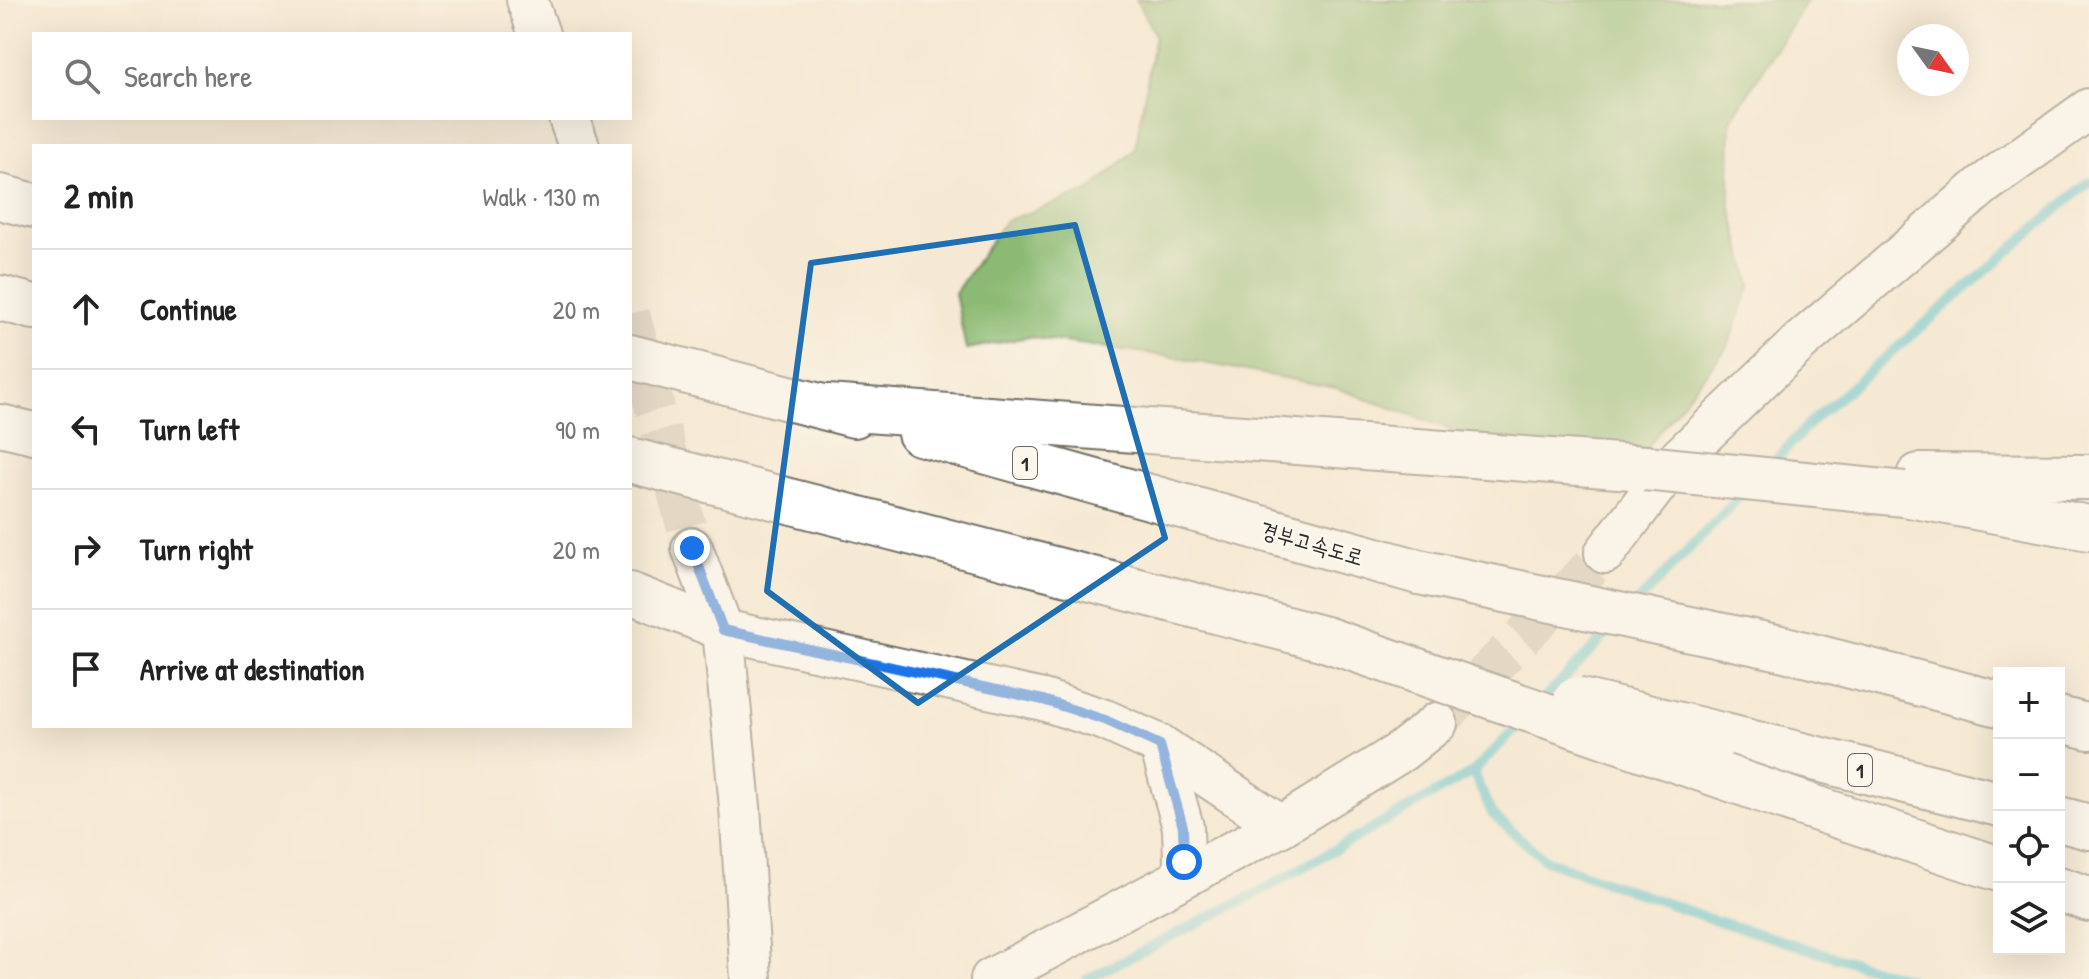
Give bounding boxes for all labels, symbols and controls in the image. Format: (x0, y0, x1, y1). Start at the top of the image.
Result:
north arrow (1897, 24, 1969, 96)
search box (32, 32, 632, 120)
icon: search (60, 54, 104, 98)
text: Search here (124, 56, 252, 96)
text: 2 min (64, 173, 134, 219)
text: Walk · 130 m (483, 179, 600, 214)
icon: ahead (64, 287, 108, 331)
text: Continue (140, 289, 237, 329)
text: 20 m (553, 292, 600, 327)
icon: left (64, 407, 108, 451)
text: Turn left (140, 409, 239, 449)
text: 90 m (555, 412, 600, 447)
road number: 1 (1013, 447, 1037, 479)
street label: 경부고속도로 (1257, 514, 1367, 572)
icon: right (64, 527, 108, 571)
text: Turn right (140, 529, 253, 569)
route end (674, 530, 710, 566)
text: 20 m (553, 532, 600, 567)
icon: arrive (64, 647, 108, 691)
text: Arrive at destination (140, 649, 365, 689)
map controls (1993, 667, 2065, 955)
button: + (1993, 667, 2065, 739)
button: − (1993, 739, 2065, 811)
road number: 1 (1848, 754, 1872, 786)
button: locate (1993, 811, 2065, 883)
route start (1166, 844, 1202, 880)
button: layers (1993, 883, 2065, 955)

